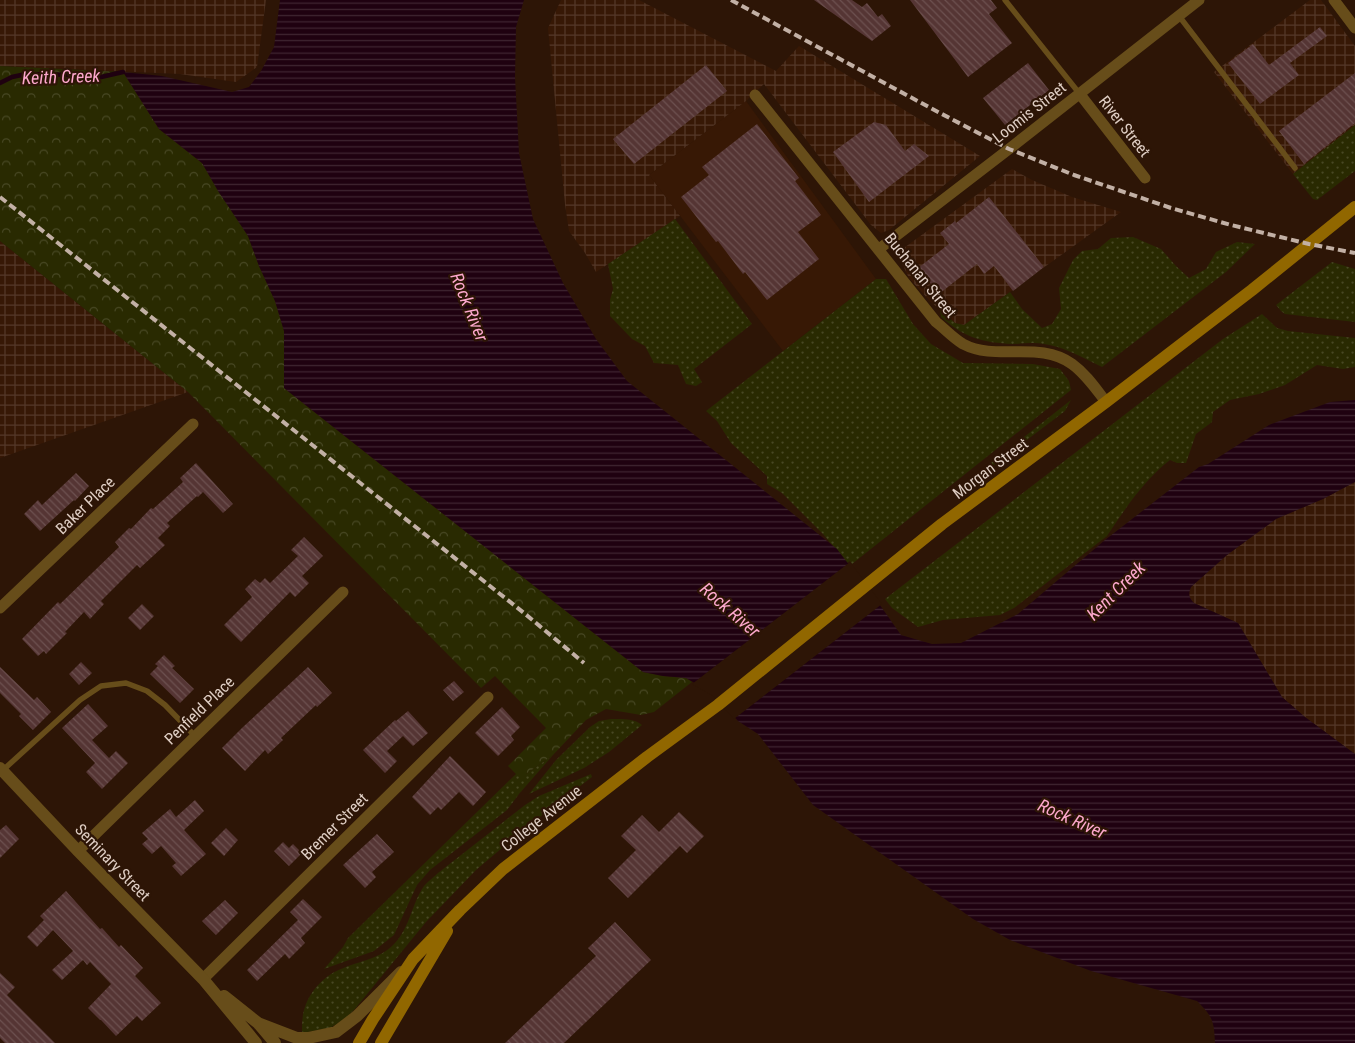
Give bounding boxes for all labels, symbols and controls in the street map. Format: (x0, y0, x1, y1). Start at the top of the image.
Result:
water label: Keith Creek (21, 65, 102, 88)
street label: Loomis Street (989, 78, 1070, 147)
street label: River Street (1095, 92, 1155, 161)
street label: Buchanan Street (881, 229, 961, 322)
water label: Rock River (446, 269, 493, 345)
street label: Morgan Street (949, 434, 1032, 503)
street label: Baker Place (52, 473, 119, 538)
water label: Kent Creek (1082, 556, 1150, 624)
water label: Rock River (696, 578, 765, 642)
street label: Penfield Place (160, 672, 238, 748)
street label: College Avenue (497, 781, 585, 856)
street label: Bremer Street (297, 789, 372, 864)
water label: Rock River (1035, 794, 1110, 843)
street label: Seminary Street (71, 820, 154, 905)

